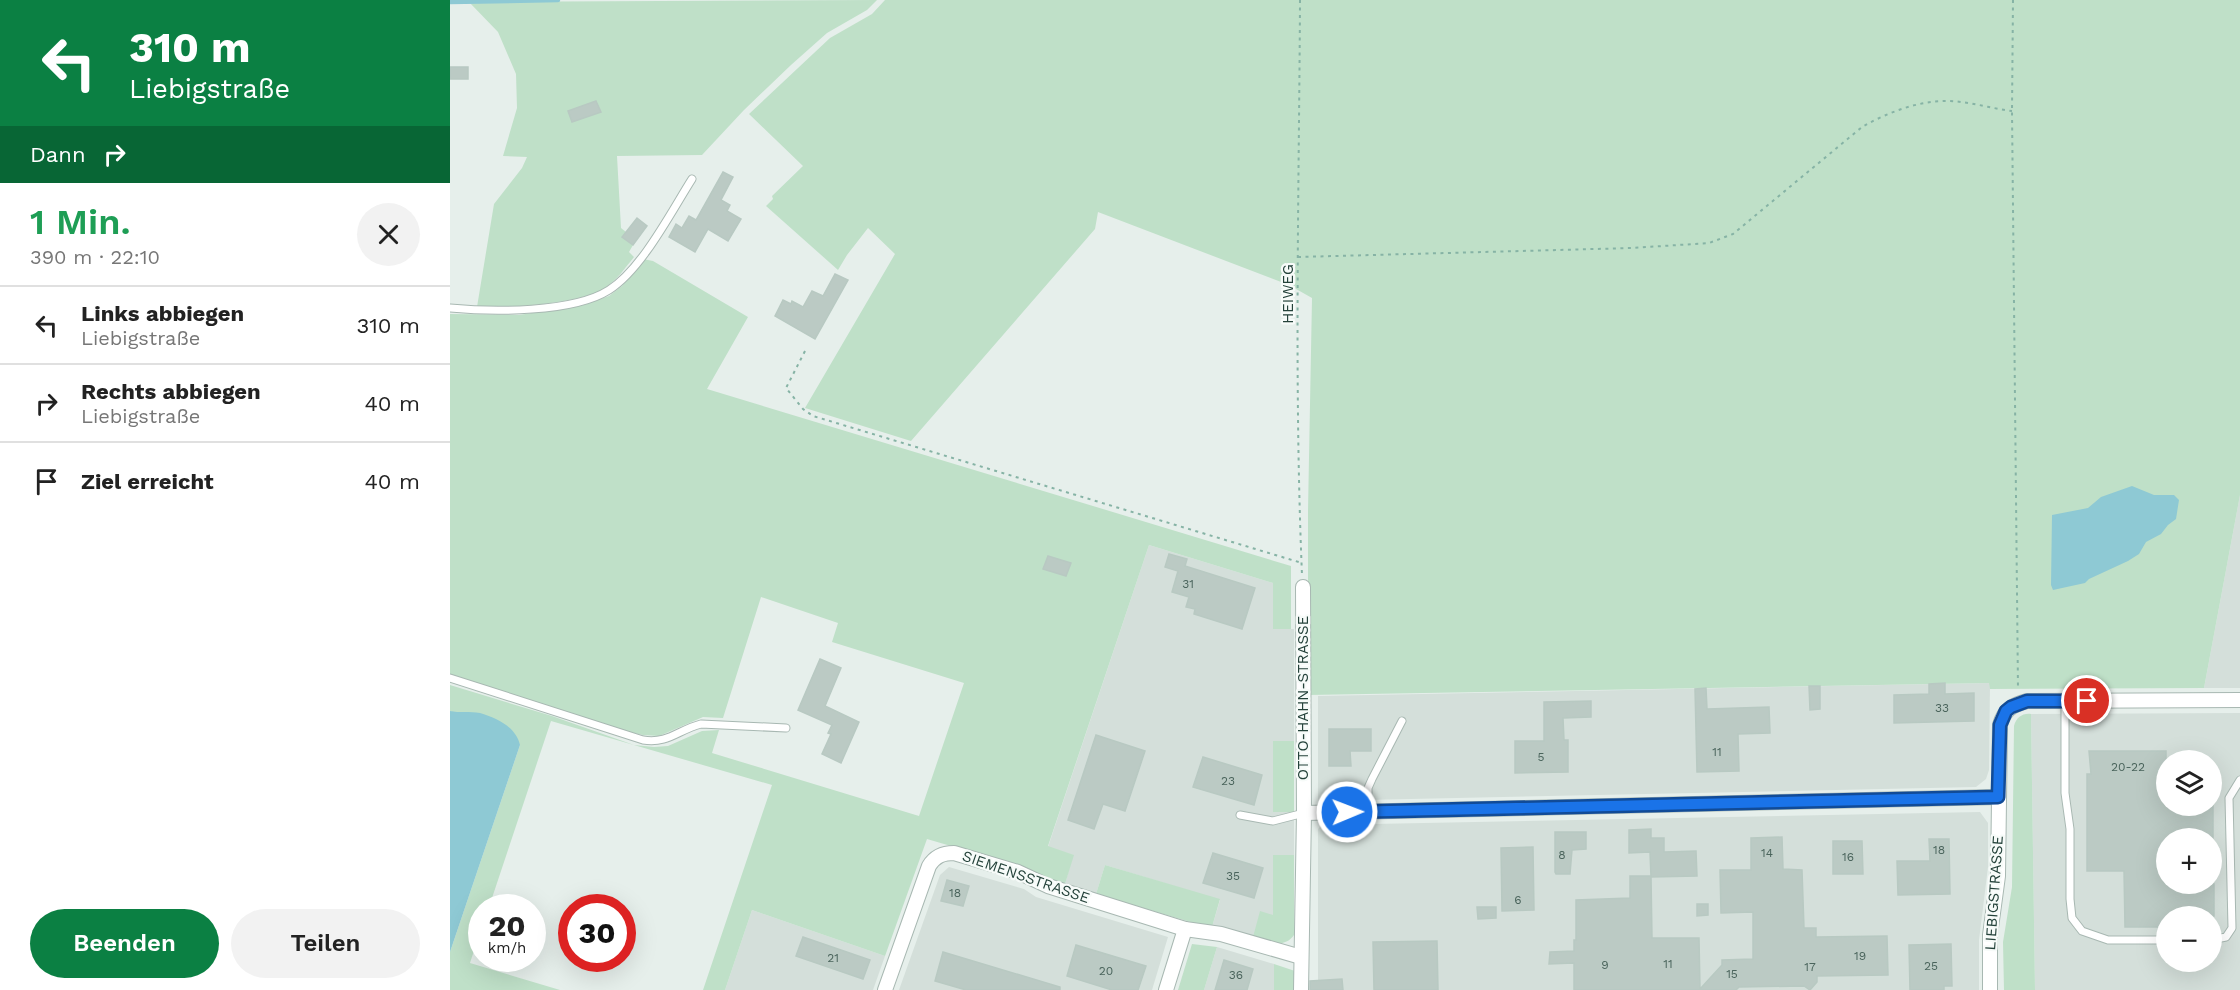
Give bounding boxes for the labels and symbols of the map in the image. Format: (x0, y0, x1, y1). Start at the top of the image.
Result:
street label: HEIWEG (1279, 264, 1297, 324)
house number: 31 (1182, 577, 1194, 591)
street label: OTTO-HAHN-STRASSE (1294, 616, 1312, 780)
pin (2061, 675, 2112, 726)
house number: 33 (1935, 701, 1949, 715)
house number: 11 (1712, 745, 1722, 759)
house number: 5 (1538, 750, 1545, 764)
house number: 20-22 (2111, 760, 2145, 774)
house number: 23 (1221, 774, 1235, 788)
position arrow (1315, 780, 1379, 844)
street label: LIEBIGSTRASSE (1981, 835, 2007, 951)
house number: 18 (1933, 843, 1945, 857)
house number: 14 (1761, 846, 1773, 860)
street label: SIEMENSSTRASSE (960, 847, 1092, 907)
house number: 8 (1558, 848, 1566, 862)
house number: 16 (1842, 850, 1854, 864)
house number: 35 (1226, 869, 1240, 883)
house number: 18 (949, 886, 961, 900)
house number: 6 (1514, 893, 1522, 907)
speed limit sign: 30 (558, 894, 636, 972)
house number: 19 (1854, 949, 1866, 963)
house number: 21 (827, 951, 839, 965)
house number: 11 (1663, 957, 1673, 971)
house number: 9 (1601, 958, 1609, 972)
house number: 25 (1924, 959, 1938, 973)
house number: 17 (1804, 960, 1816, 974)
house number: 20 (1099, 964, 1113, 978)
house number: 15 (1726, 967, 1738, 981)
house number: 36 (1229, 968, 1243, 982)

